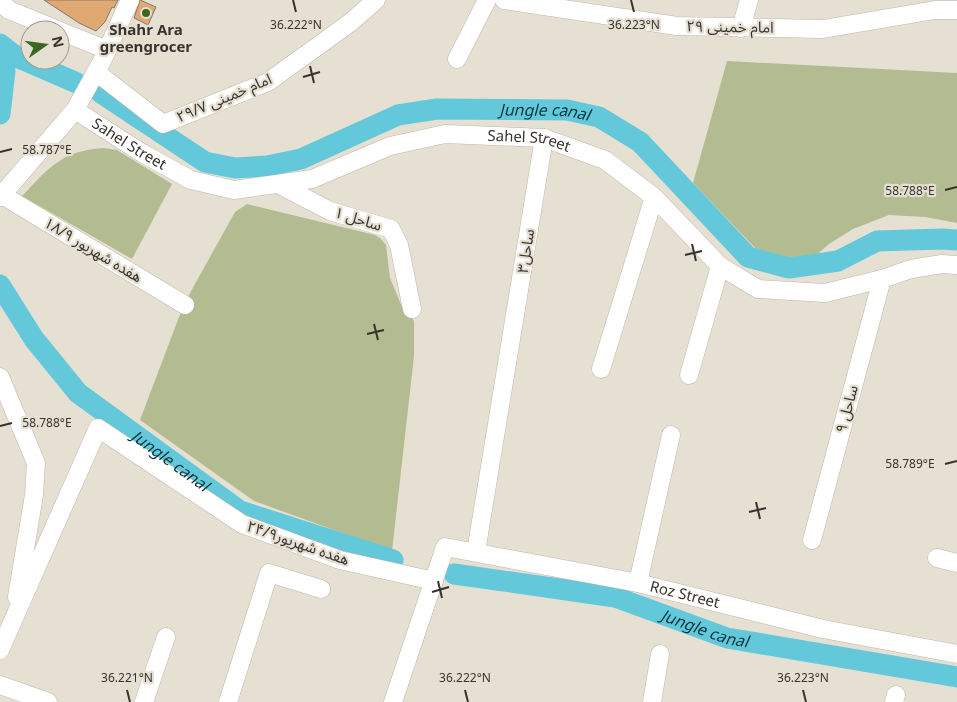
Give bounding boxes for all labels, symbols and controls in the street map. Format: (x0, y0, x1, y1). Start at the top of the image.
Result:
marker: Shahr Ara greengrocer (140, 7, 152, 19)
street label: امام خمینی ۲۹ (686, 10, 774, 44)
text: 36.222°N (270, 13, 322, 38)
text: 36.223°N (608, 13, 660, 38)
place label: Shahr Ara greengrocer (100, 14, 192, 63)
north arrow (20, 20, 70, 70)
text: N (42, 33, 73, 51)
street label: امام خمینی ۲۹/۷ (171, 63, 277, 133)
water label: Jungle canal (497, 93, 595, 133)
street label: Sahel Street (85, 108, 173, 180)
street label: Sahel Street (487, 120, 576, 163)
text: 58.787°E (22, 138, 72, 163)
text: 58.788°E (885, 179, 935, 204)
street label: ساحل ۱ (330, 197, 386, 241)
street label: هفده شهریور ۱۸/۹ (37, 208, 149, 292)
street label: ساحل۳ (507, 226, 545, 275)
street label: ساحل ۹ (825, 381, 869, 437)
text: 58.788°E (22, 411, 72, 436)
water label: Jungle canal (122, 420, 218, 503)
text: 58.789°E (885, 452, 935, 477)
street label: هفده شهریور۲۴/۹ (242, 510, 354, 576)
street label: Roz Street (646, 571, 724, 619)
water label: Jungle canal (654, 598, 753, 660)
text: 36.221°N (101, 666, 153, 691)
text: 36.222°N (439, 666, 491, 691)
text: 36.223°N (777, 666, 829, 691)

